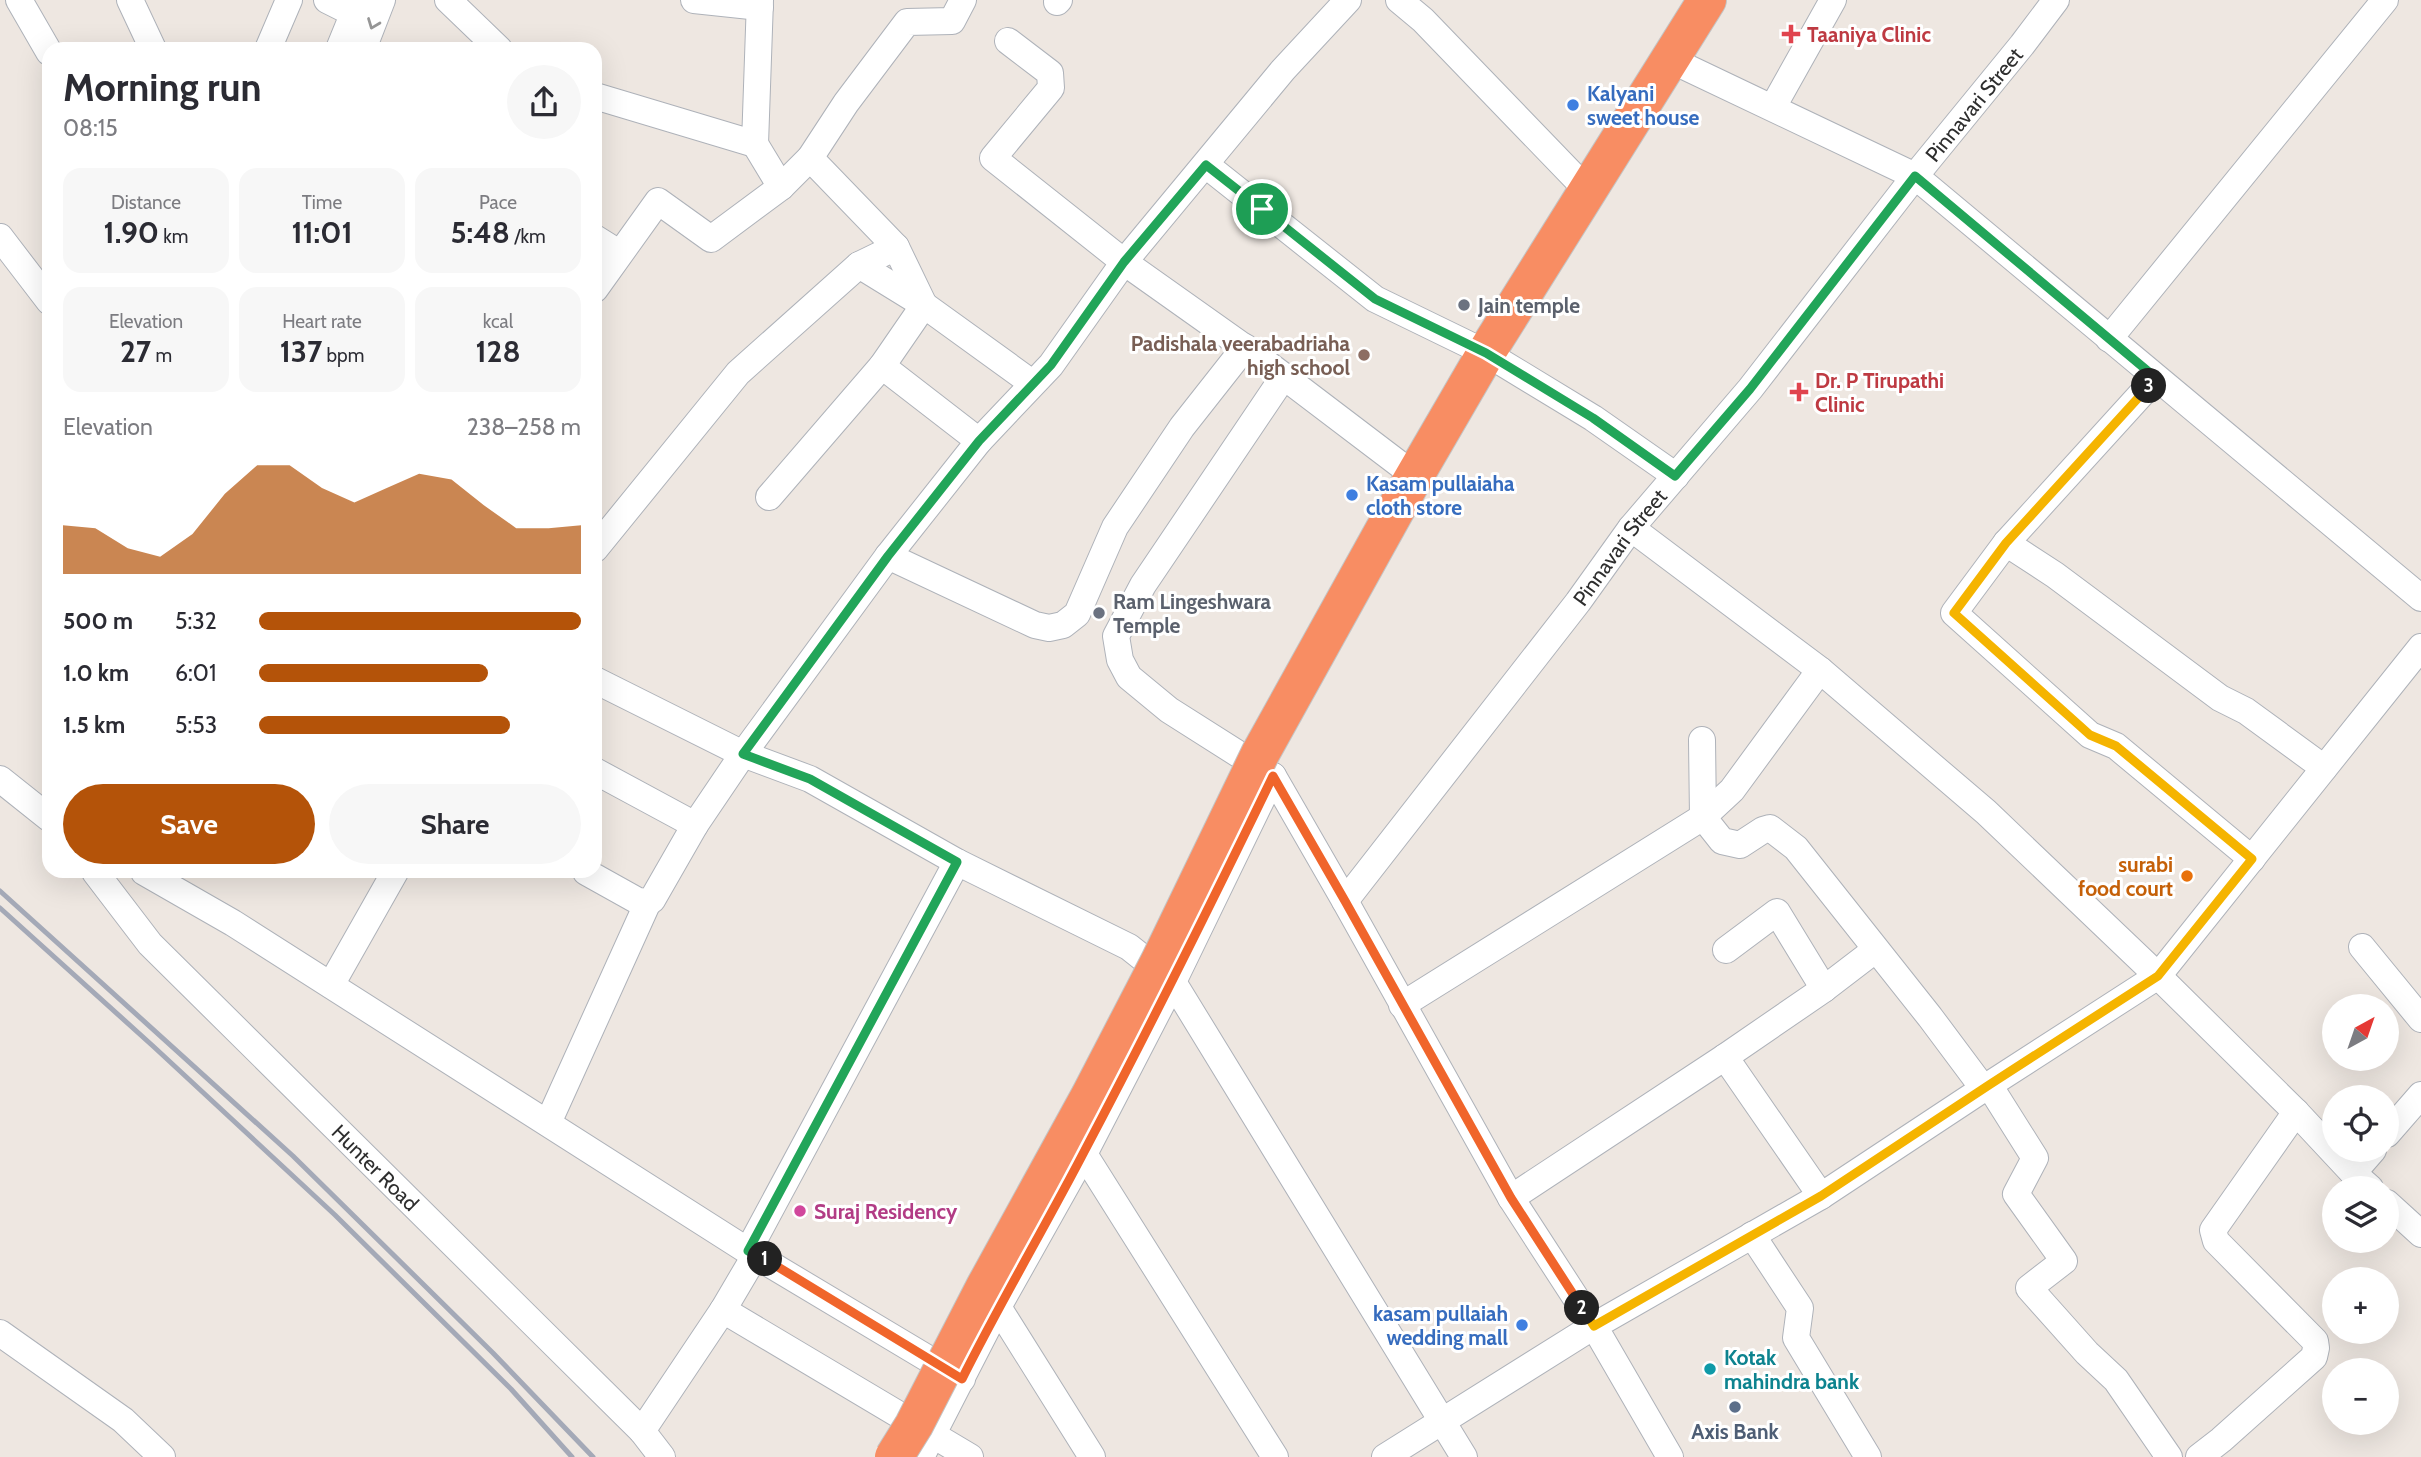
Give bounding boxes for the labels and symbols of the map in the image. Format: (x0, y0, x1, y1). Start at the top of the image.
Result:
one-way arrow (367, 18, 381, 30)
place label: Taaniya Clinic (1807, 22, 1931, 47)
marker: Taaniya Clinic (1781, 24, 1801, 44)
street label: Pinnavari Street (1920, 42, 2027, 166)
place label: Kalyani sweet house (1587, 81, 1700, 130)
marker: Kalyani sweet house (1565, 97, 1581, 113)
pin (1232, 179, 1292, 239)
place label: Jain temple (1477, 293, 1580, 318)
marker: Jain temple (1456, 297, 1472, 313)
place label: Padishala veerabadriaha high school (1131, 331, 1351, 380)
marker: Padishala veerabadriaha high school (1356, 347, 1372, 363)
place label: Dr. P Tirupathi Clinic (1815, 368, 1944, 417)
pin: 3 (2132, 368, 2166, 404)
marker: Dr. P Tirupathi Clinic (1789, 382, 1809, 402)
place label: Kasam pullaiaha cloth store (1366, 471, 1515, 520)
street label: Pinnavari Street (1567, 484, 1672, 610)
marker: Kasam pullaiaha cloth store (1344, 487, 1360, 503)
place label: Ram Lingeshwara Temple (1113, 589, 1272, 638)
marker: Ram Lingeshwara Temple (1091, 605, 1107, 621)
place label: surabi food court (2078, 852, 2173, 901)
marker: surabi food court (2179, 868, 2195, 884)
north arrow (2322, 994, 2399, 1071)
street label: Hunter Road (327, 1119, 424, 1216)
place label: Suraj Residency (814, 1199, 958, 1224)
marker: Suraj Residency (792, 1203, 808, 1219)
pin: 1 (748, 1242, 782, 1276)
pin: 2 (1564, 1290, 1600, 1326)
place label: kasam pullaiah wedding mall (1373, 1301, 1508, 1350)
marker: kasam pullaiah wedding mall (1514, 1317, 1530, 1333)
place label: Kotak mahindra bank (1724, 1345, 1860, 1394)
marker: Kotak mahindra bank (1702, 1361, 1718, 1377)
marker: Axis Bank (1727, 1399, 1743, 1415)
place label: Axis Bank (1691, 1419, 1780, 1444)

